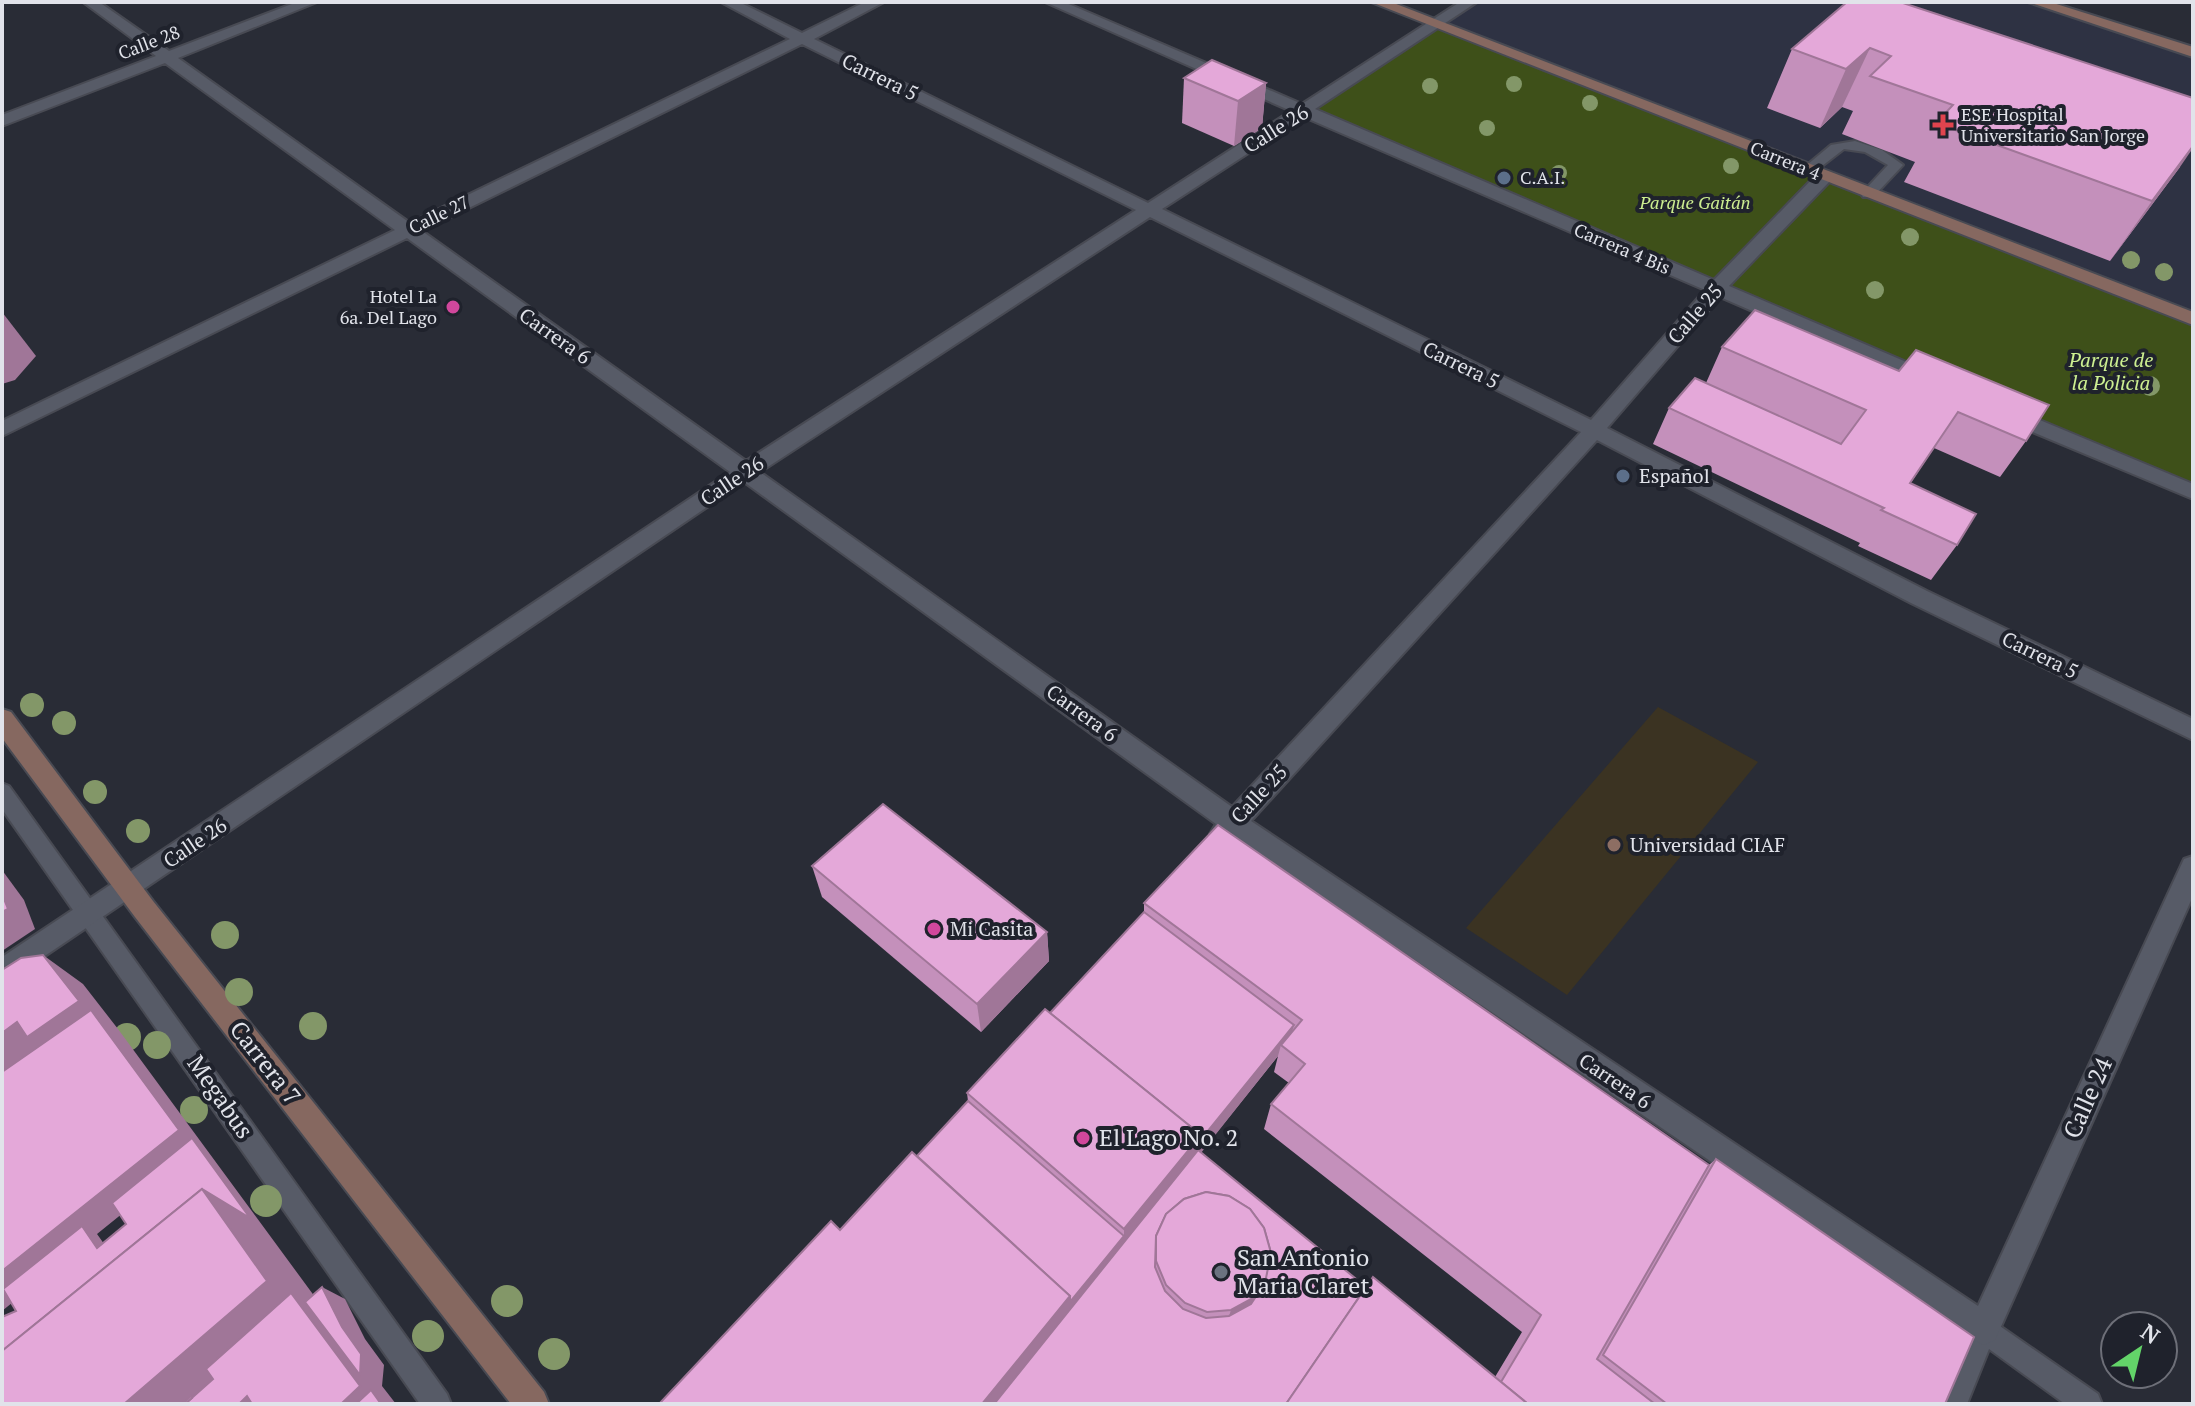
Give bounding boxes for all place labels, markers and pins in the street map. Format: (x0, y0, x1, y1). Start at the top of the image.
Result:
place label: ESE Hospital Universitario San Jorge (1961, 102, 2145, 147)
marker: ESE Hospital Universitario San Jorge (1932, 114, 1954, 136)
place label: C.A.I. (1520, 165, 1565, 189)
marker: C.A.I. (1495, 169, 1513, 187)
place label: Hotel La 6a. Del Lago (340, 284, 437, 329)
marker: Hotel La 6a. Del Lago (444, 298, 462, 316)
place label: Español (1639, 462, 1710, 489)
marker: Español (1614, 467, 1632, 485)
place label: Universidad CIAF (1630, 831, 1785, 858)
marker: Universidad CIAF (1605, 836, 1623, 854)
place label: Mi Casita (950, 915, 1033, 942)
marker: Mi Casita (925, 920, 943, 938)
place label: El Lago No. 2 (1099, 1121, 1238, 1153)
marker: El Lago No. 2 (1074, 1129, 1092, 1147)
place label: San Antonio Maria Claret (1237, 1241, 1369, 1301)
marker: San Antonio Maria Claret (1212, 1263, 1230, 1281)

